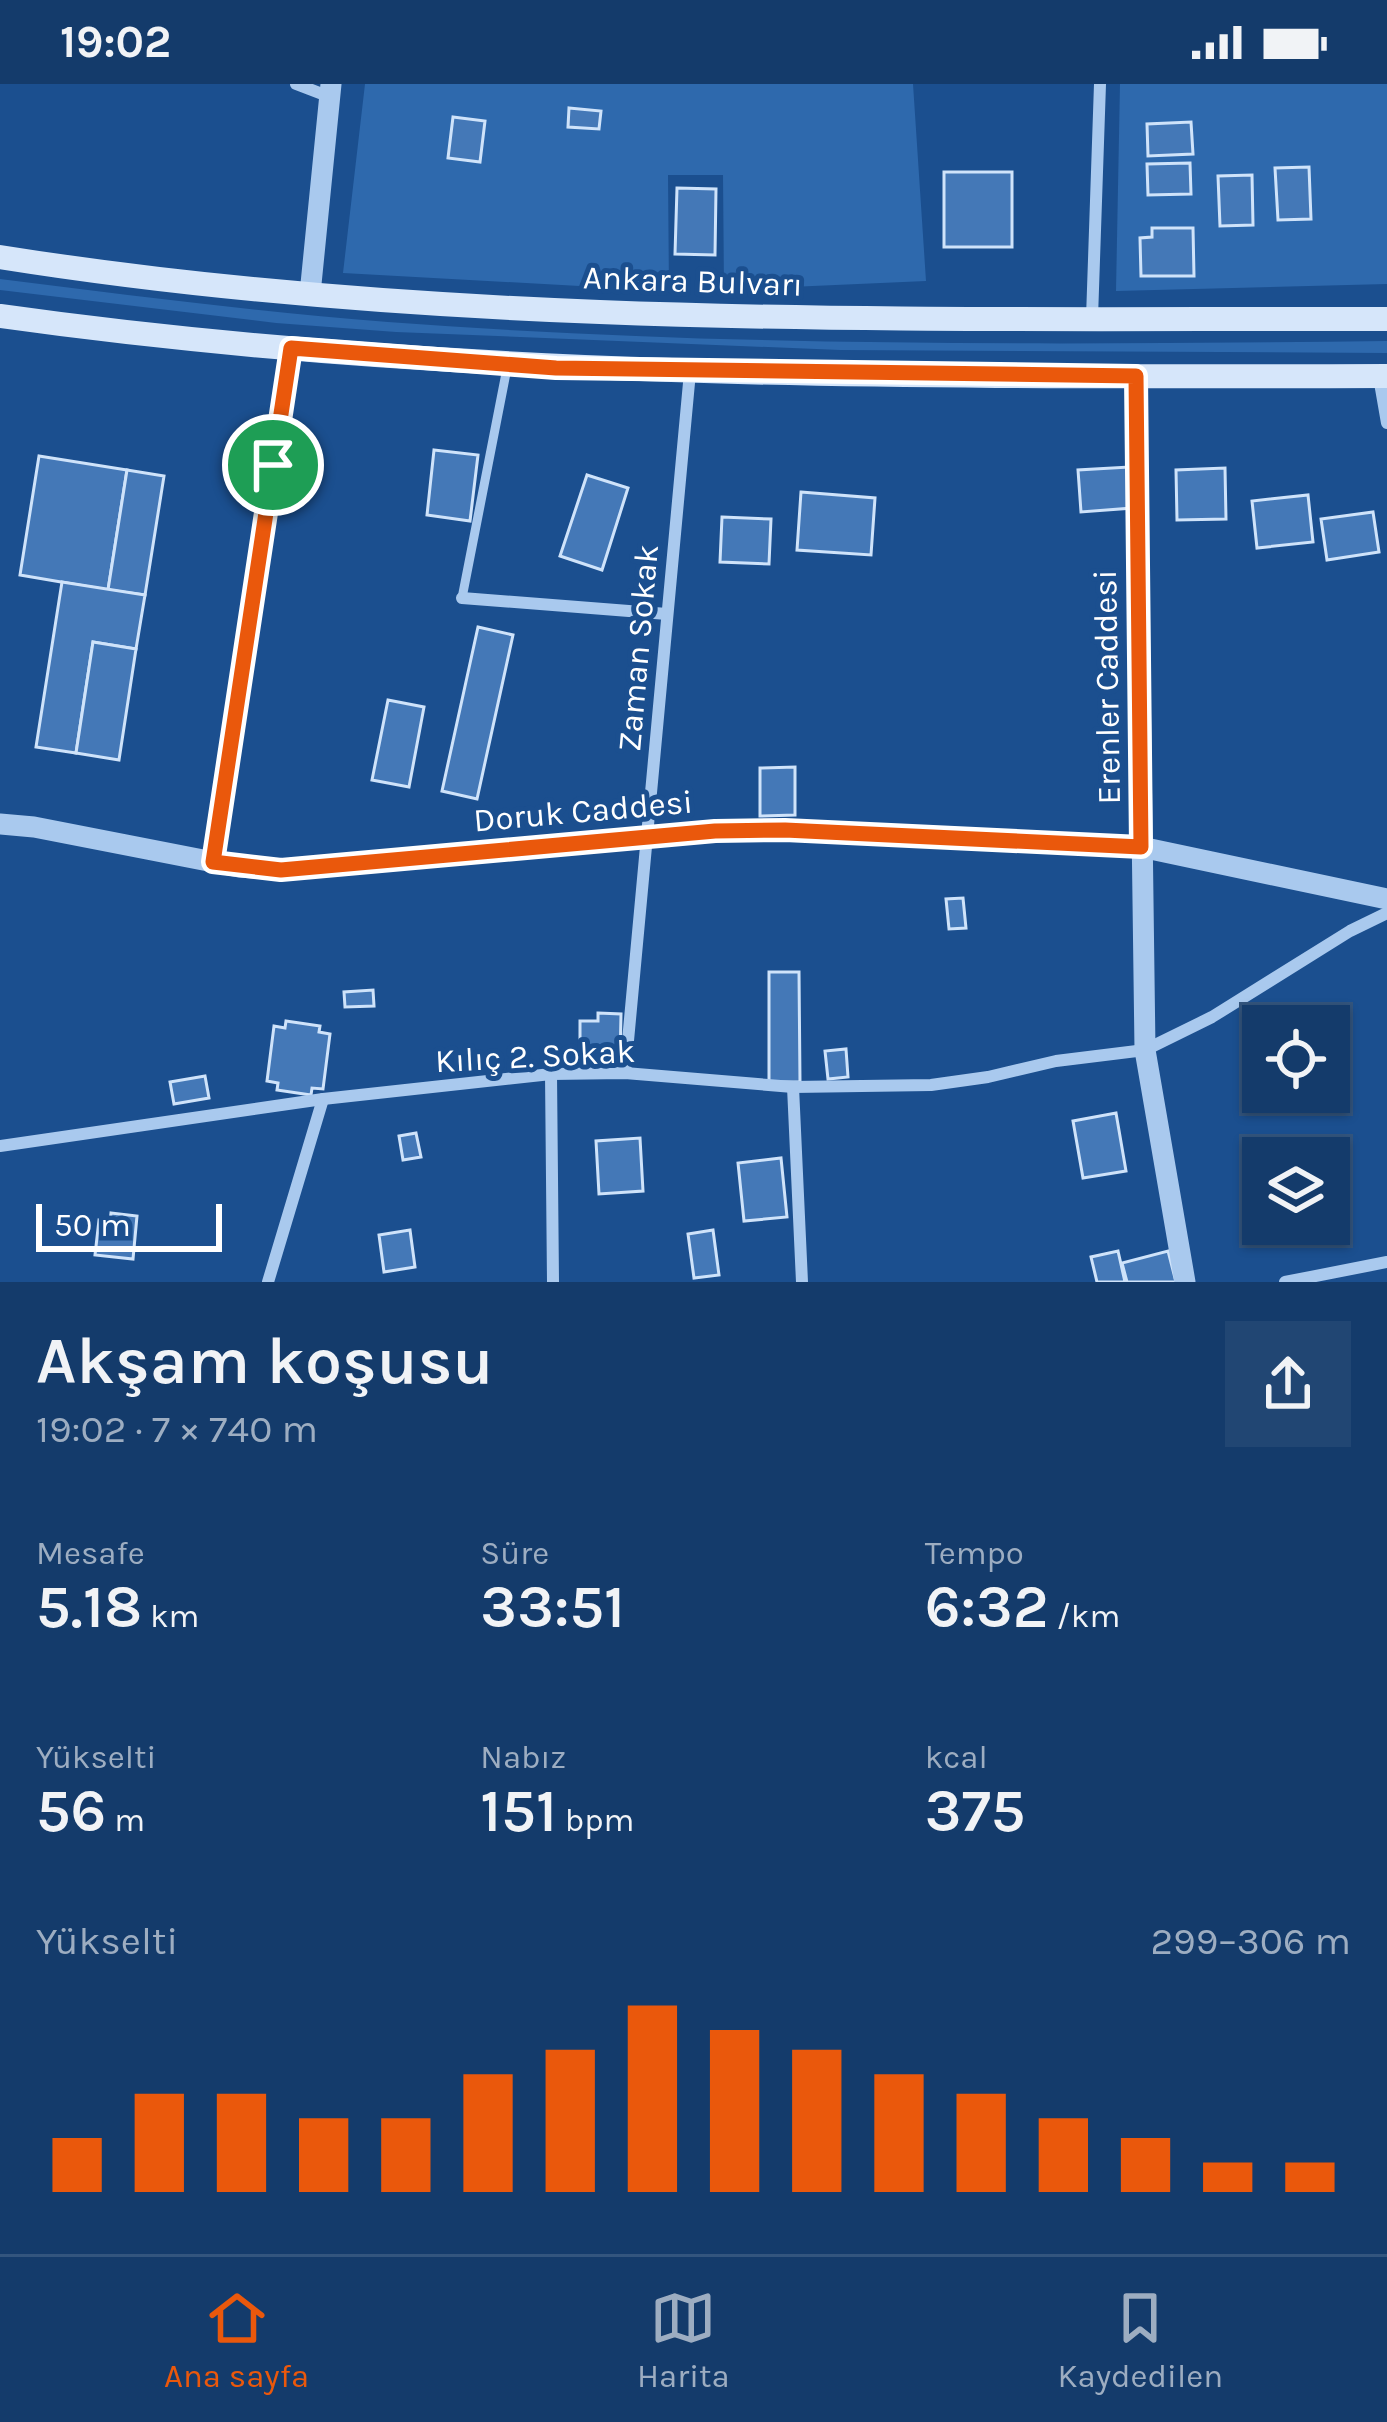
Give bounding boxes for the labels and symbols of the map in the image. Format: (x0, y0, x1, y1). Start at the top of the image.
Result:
street label: Ankara Bulvarı (582, 258, 803, 304)
pin (222, 414, 324, 516)
street label: Zaman Sokak (610, 543, 666, 753)
street label: Erenler Caddesi (1086, 569, 1128, 805)
street label: Doruk Caddesi (472, 782, 694, 840)
street label: Kılıç 2. Sokak (434, 1032, 636, 1080)
scale bar (36, 1198, 222, 1251)

